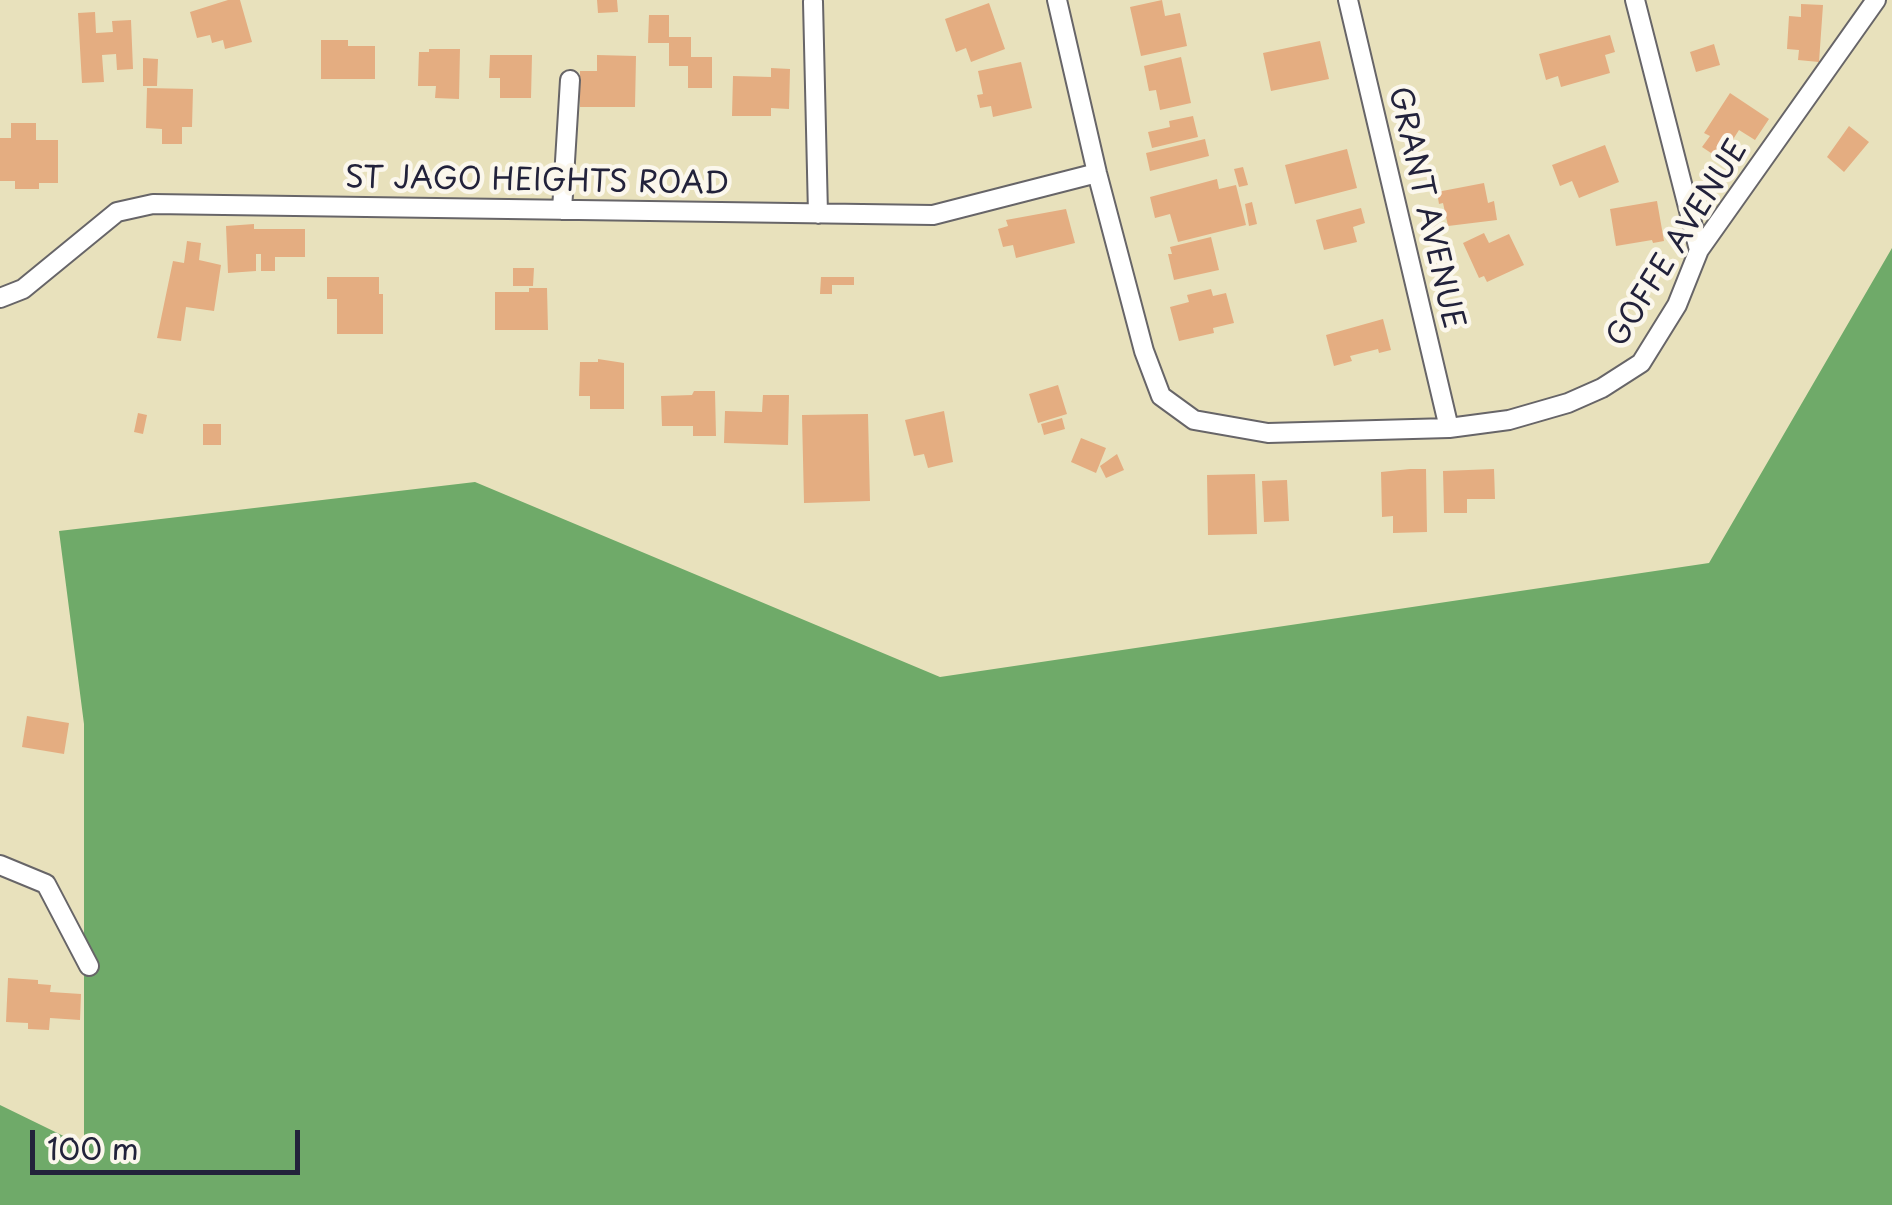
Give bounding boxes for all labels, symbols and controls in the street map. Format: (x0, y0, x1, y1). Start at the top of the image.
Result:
street label: GRANT AVENUE (1380, 83, 1470, 333)
street label: GOFFE AVENUE (1600, 134, 1756, 354)
street label: ST JAGO HEIGHTS ROAD (345, 161, 729, 203)
scale bar (35, 1110, 305, 1172)
text: 100 m (47, 1125, 139, 1170)

